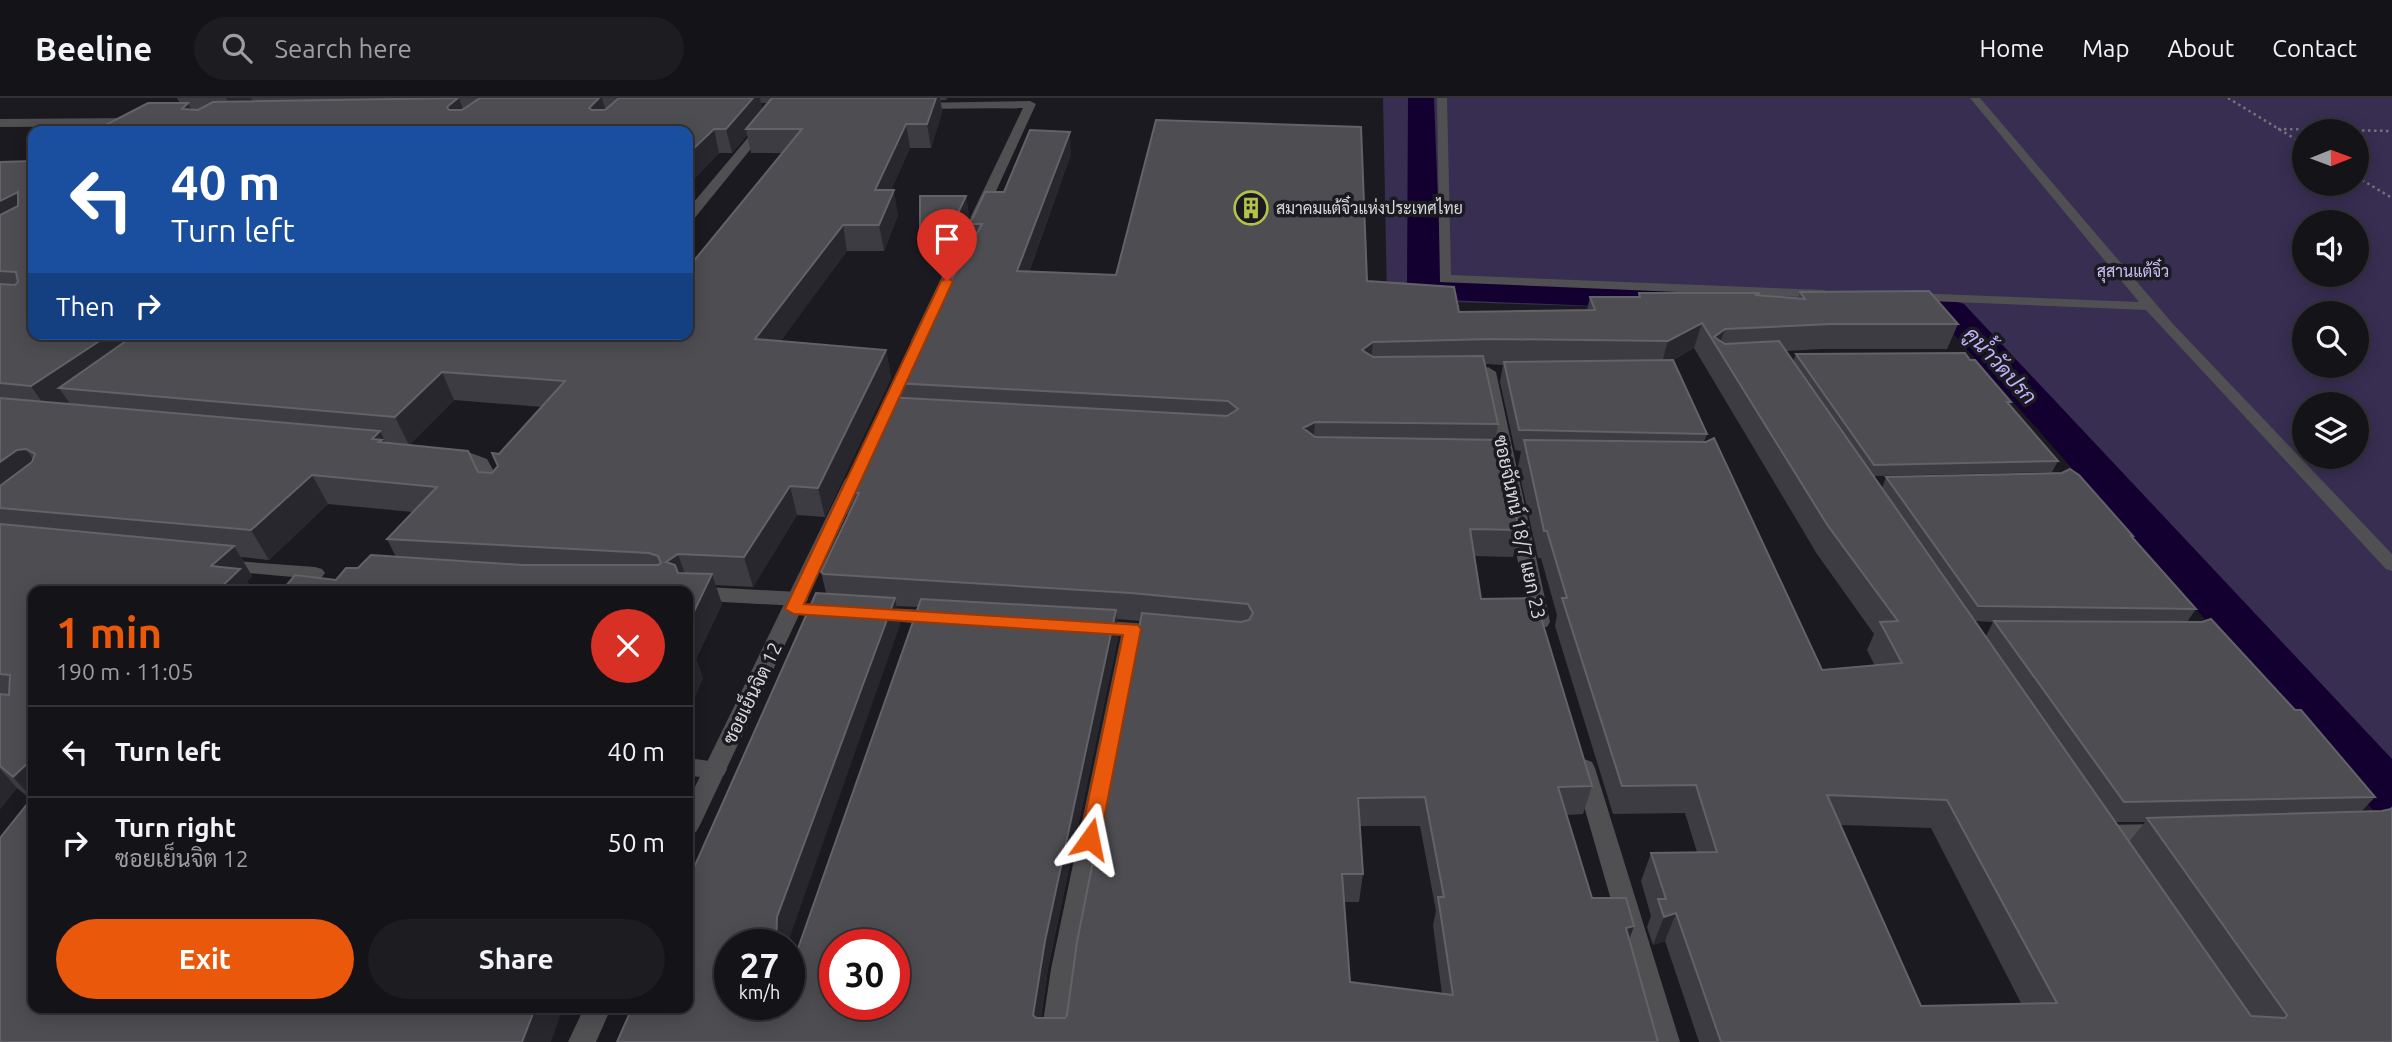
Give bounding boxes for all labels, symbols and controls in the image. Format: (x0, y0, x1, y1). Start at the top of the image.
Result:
search box (194, 17, 684, 80)
icon: search (218, 29, 256, 67)
text: Beeline (35, 30, 152, 67)
text: Search here (274, 34, 412, 63)
text: Home (1979, 35, 2044, 62)
text: Map (2082, 35, 2129, 62)
text: About (2167, 35, 2234, 62)
text: Contact (2272, 35, 2357, 62)
north arrow (2292, 119, 2370, 196)
map controls (2292, 119, 2369, 469)
icon: left (56, 154, 147, 245)
text: 40 m (171, 154, 280, 209)
building icon: สมาคมแต้จิ๋วแห่งประเทศไทย (1232, 189, 1270, 227)
place label: สมาคมแต้จิ๋วแห่งประเทศไทย (1276, 195, 1463, 217)
pin (917, 209, 977, 281)
button: sound (2292, 210, 2369, 287)
text: Turn left (171, 212, 295, 248)
icon: arrive (928, 220, 966, 258)
park label: สุสานแต้จิ๋ว (2097, 258, 2169, 283)
icon: right (129, 287, 167, 325)
text: Then (56, 292, 115, 321)
button: search (2292, 301, 2369, 378)
water label: คูน้ำวัดปรก (1957, 318, 2046, 411)
button: layers (2292, 392, 2369, 469)
street label: ซอยจันทน์ 18/7 แยก 23 (1490, 433, 1551, 621)
text: 1 min (56, 609, 162, 656)
button: close (591, 609, 665, 683)
street label: ซอยเย็นจิต 12 (716, 638, 786, 747)
text: 190 m · 11:05 (56, 659, 194, 684)
icon: left (56, 733, 94, 771)
text: Turn left (115, 737, 221, 766)
text: 40 m (607, 737, 665, 766)
position arrow (1053, 802, 1127, 876)
text: Turn right (115, 813, 236, 842)
icon: right (56, 824, 94, 862)
text: 50 m (607, 828, 665, 857)
text: ซอยเย็นจิต 12 (115, 846, 249, 871)
button: Exit (56, 919, 354, 999)
button: Share (368, 919, 665, 999)
speed limit sign: 30 (819, 929, 910, 1020)
text: 27 (740, 945, 779, 985)
text: km/h (739, 982, 780, 1002)

